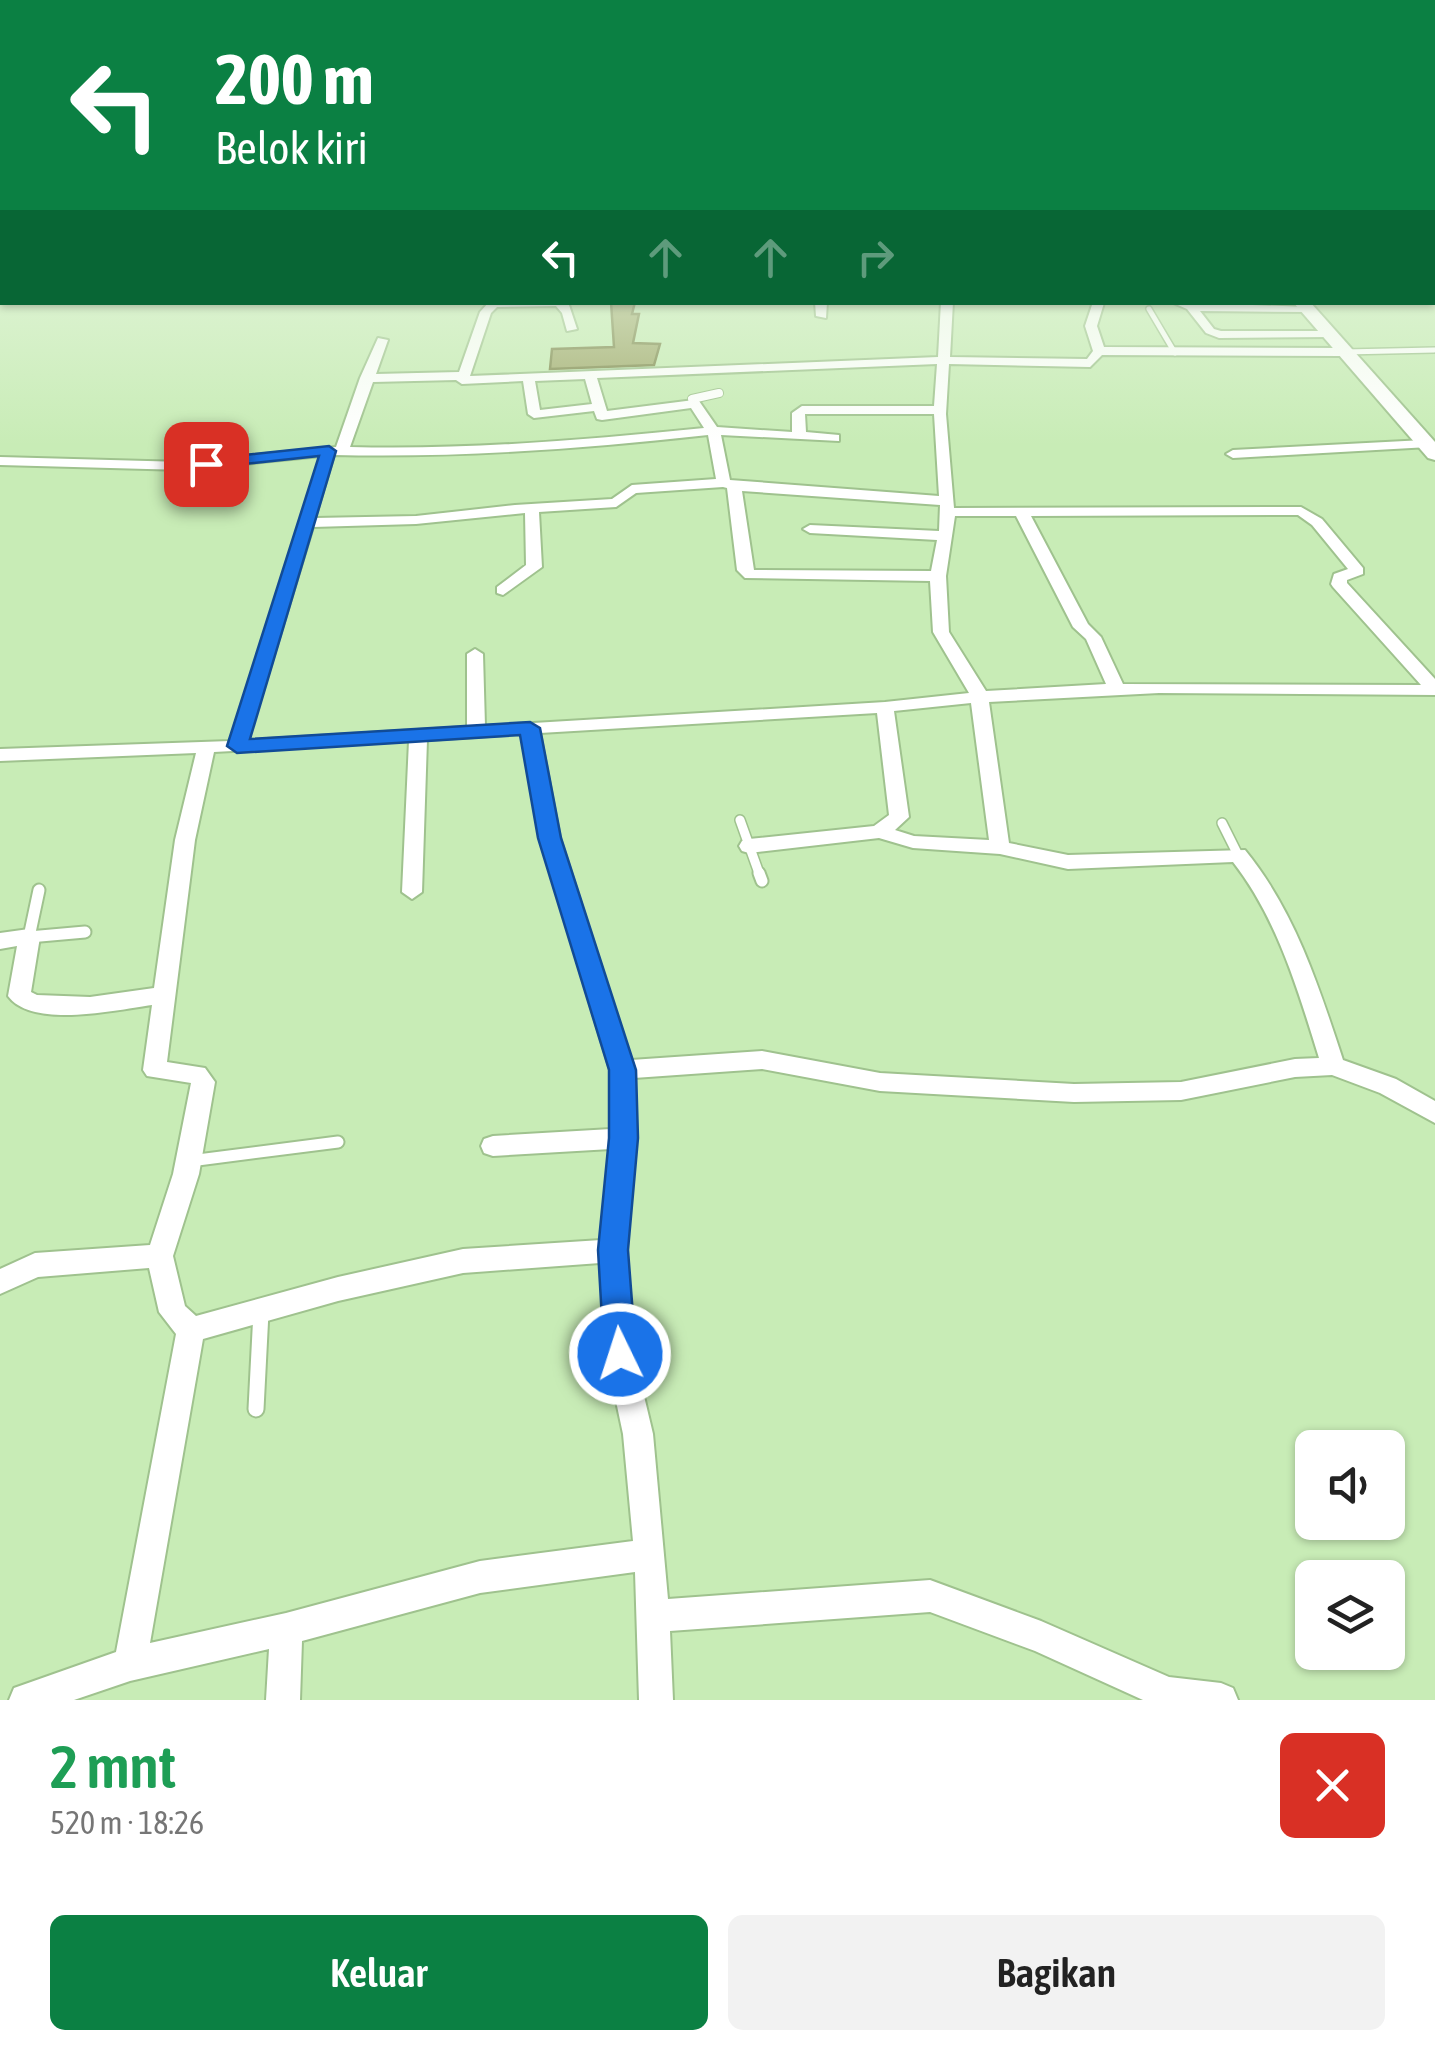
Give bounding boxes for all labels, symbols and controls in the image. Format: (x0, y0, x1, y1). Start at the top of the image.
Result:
text: 200 m (215, 39, 374, 119)
icon: left (50, 40, 180, 170)
text: Belok kiri (215, 122, 368, 174)
icon: left (533, 230, 588, 285)
icon: ahead (638, 230, 693, 285)
icon: ahead (743, 230, 798, 285)
icon: right (848, 230, 903, 285)
pin (164, 422, 249, 507)
icon: arrive (179, 437, 234, 492)
position arrow (568, 1302, 672, 1406)
map controls (1295, 1430, 1405, 1670)
button: sound (1295, 1430, 1405, 1540)
button: layers (1295, 1560, 1405, 1670)
text: 2 mnt (50, 1732, 176, 1801)
button: close (1280, 1733, 1385, 1838)
text: 520 m · 18:26 (50, 1804, 204, 1841)
button: Keluar (50, 1915, 708, 2030)
button: Bagikan (728, 1915, 1385, 2030)

